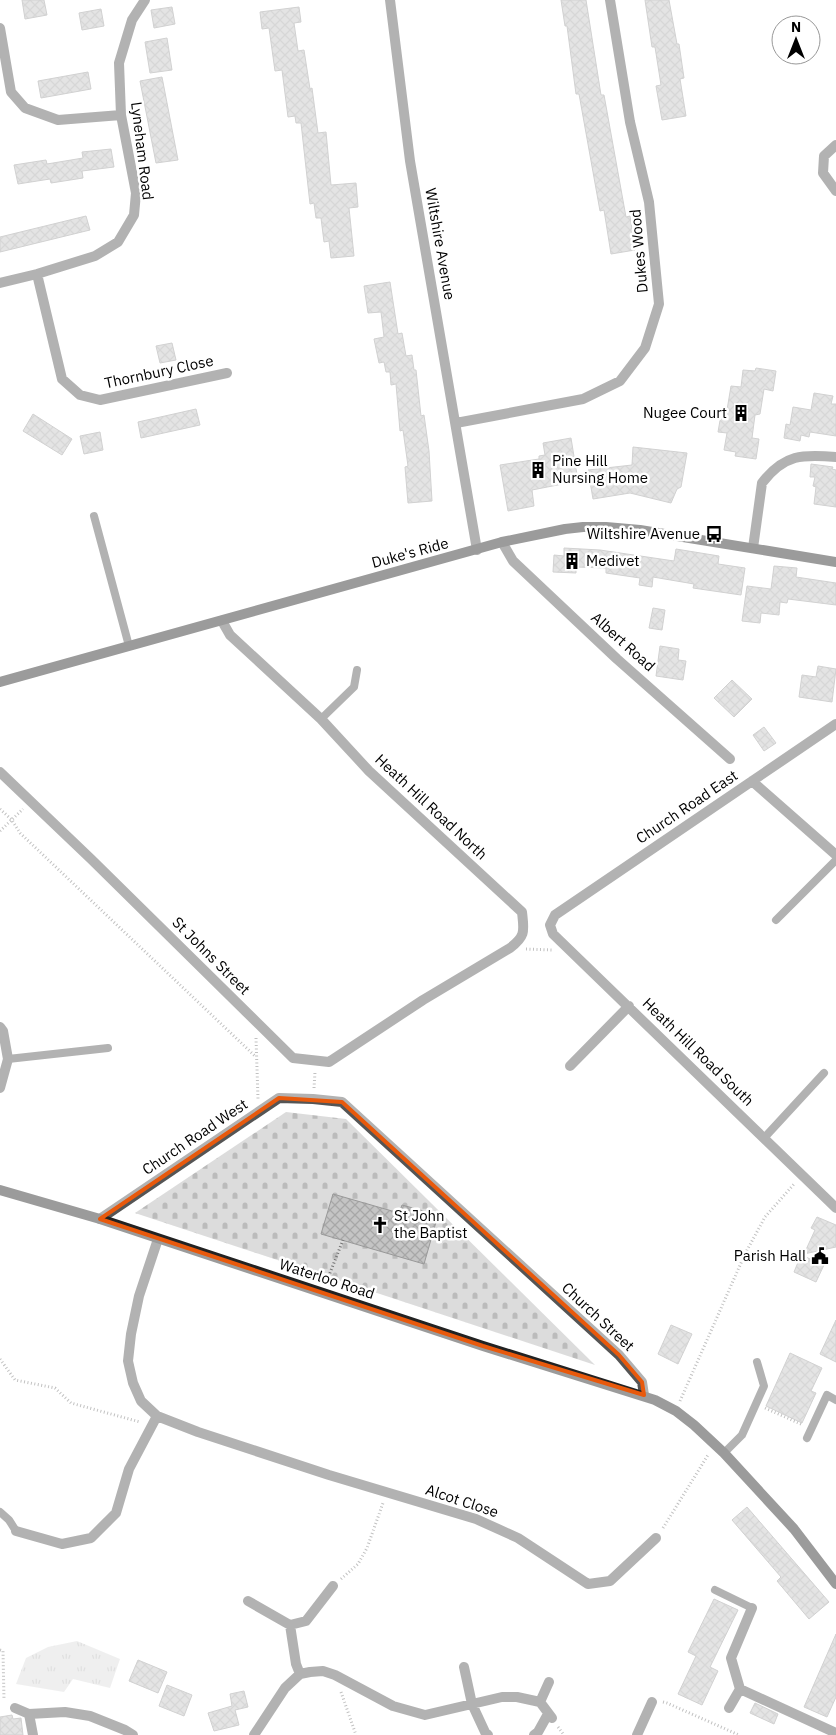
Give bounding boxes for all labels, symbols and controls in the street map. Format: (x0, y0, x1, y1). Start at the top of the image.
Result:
north arrow (771, 15, 821, 65)
text: N (791, 18, 801, 36)
street label: Lyneham Road (127, 101, 158, 201)
street label: Wiltshire Avenue (421, 186, 460, 301)
street label: Dukes Wood (625, 208, 652, 294)
street label: Thornbury Close (103, 351, 215, 392)
place label: Nugee Court (643, 403, 727, 422)
building icon: Nugee Court (731, 403, 751, 423)
place label: Pine Hill Nursing Home (552, 451, 648, 487)
building icon: Pine Hill Nursing Home (528, 460, 548, 480)
place label: Wiltshire Avenue (587, 524, 700, 543)
bus stop icon: Wiltshire Avenue (704, 524, 724, 544)
street label: Duke's Ride (369, 533, 450, 572)
building icon: Medivet (562, 551, 582, 571)
place label: Medivet (586, 551, 640, 570)
street label: Albert Road (587, 608, 659, 675)
street label: Heath Hill Road North (371, 750, 491, 864)
street label: Church Road East (632, 766, 741, 848)
street label: St Johns Street (168, 913, 254, 999)
street label: Heath Hill Road South (639, 994, 758, 1110)
street label: Church Road West (138, 1094, 251, 1179)
place label: St John the Baptist (394, 1206, 467, 1242)
church icon: St John the Baptist (370, 1215, 390, 1235)
place label: Parish Hall (734, 1246, 806, 1265)
public building icon: Parish Hall (810, 1246, 830, 1266)
street label: Waterloo Road (277, 1254, 377, 1303)
street label: Church Street (558, 1278, 639, 1355)
street label: Alcot Close (423, 1480, 501, 1521)

